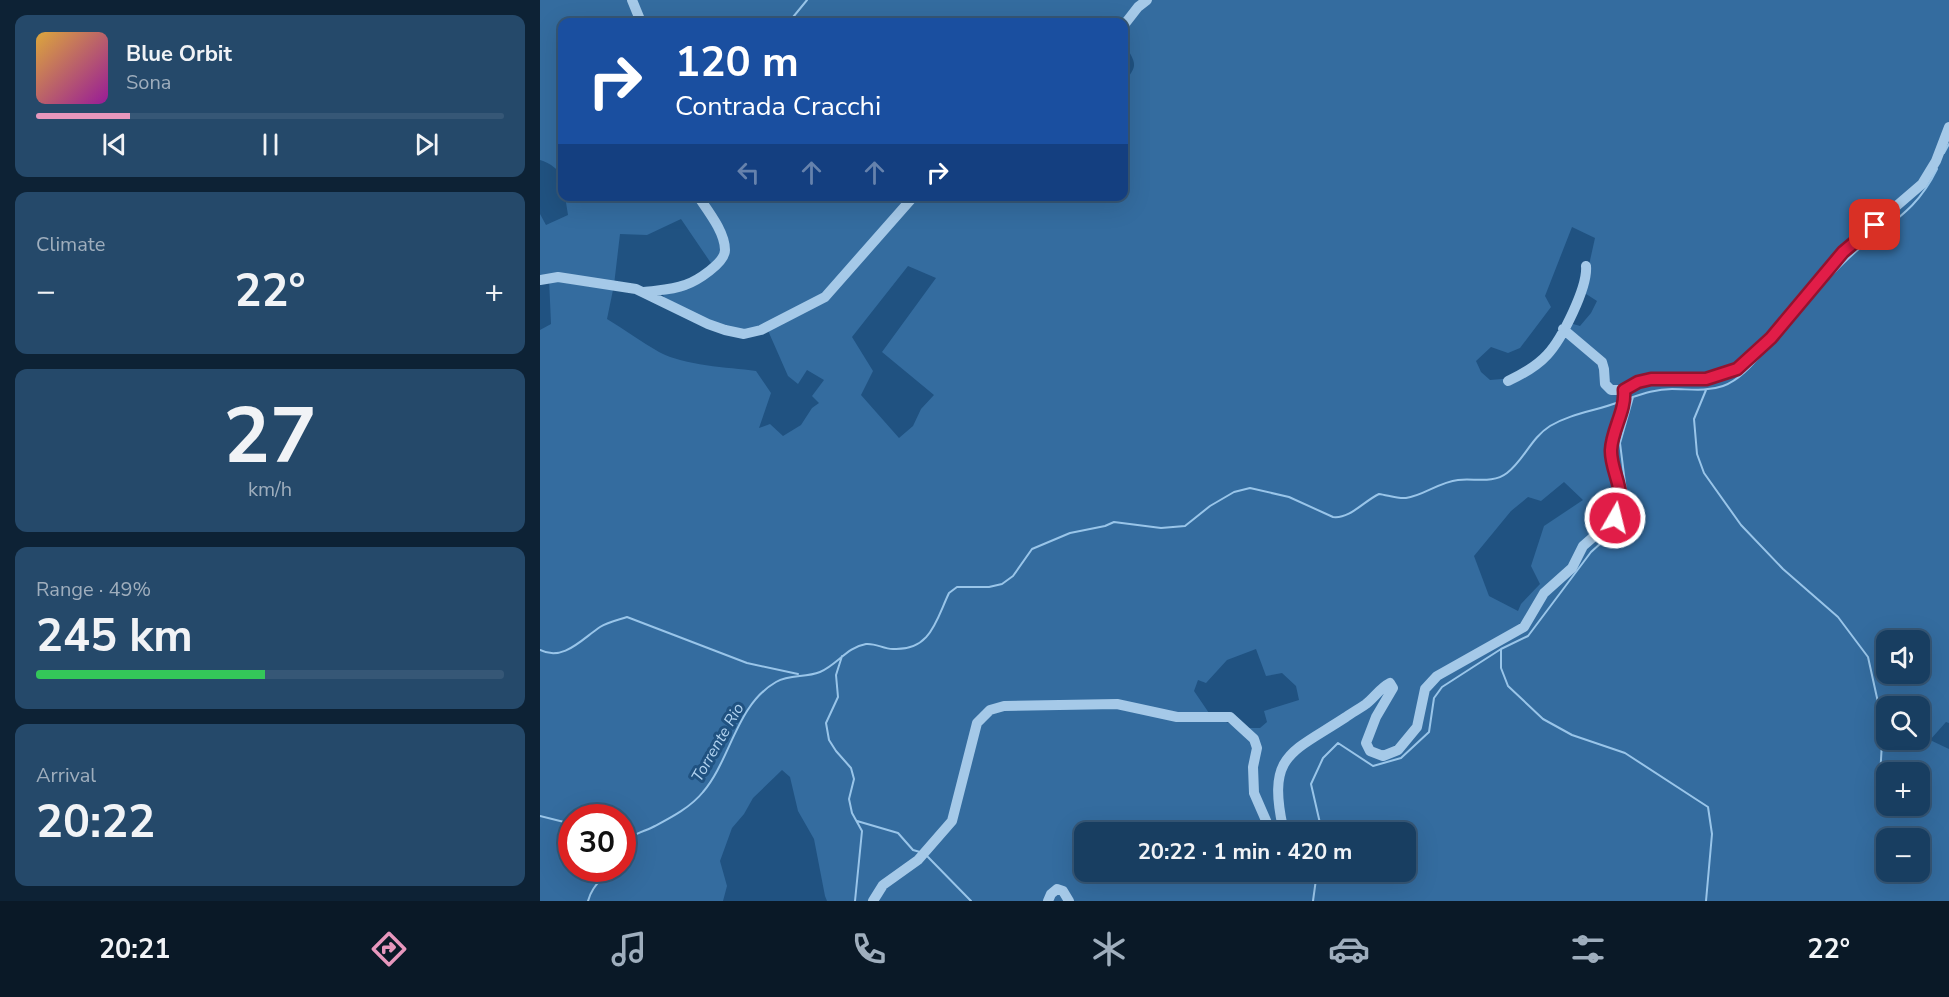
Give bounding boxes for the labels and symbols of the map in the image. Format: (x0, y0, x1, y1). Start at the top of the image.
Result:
pin (1849, 199, 1900, 250)
position arrow (1583, 486, 1647, 550)
water label: Torrente Rio (686, 699, 749, 786)
speed limit sign: 30 (558, 804, 636, 882)

